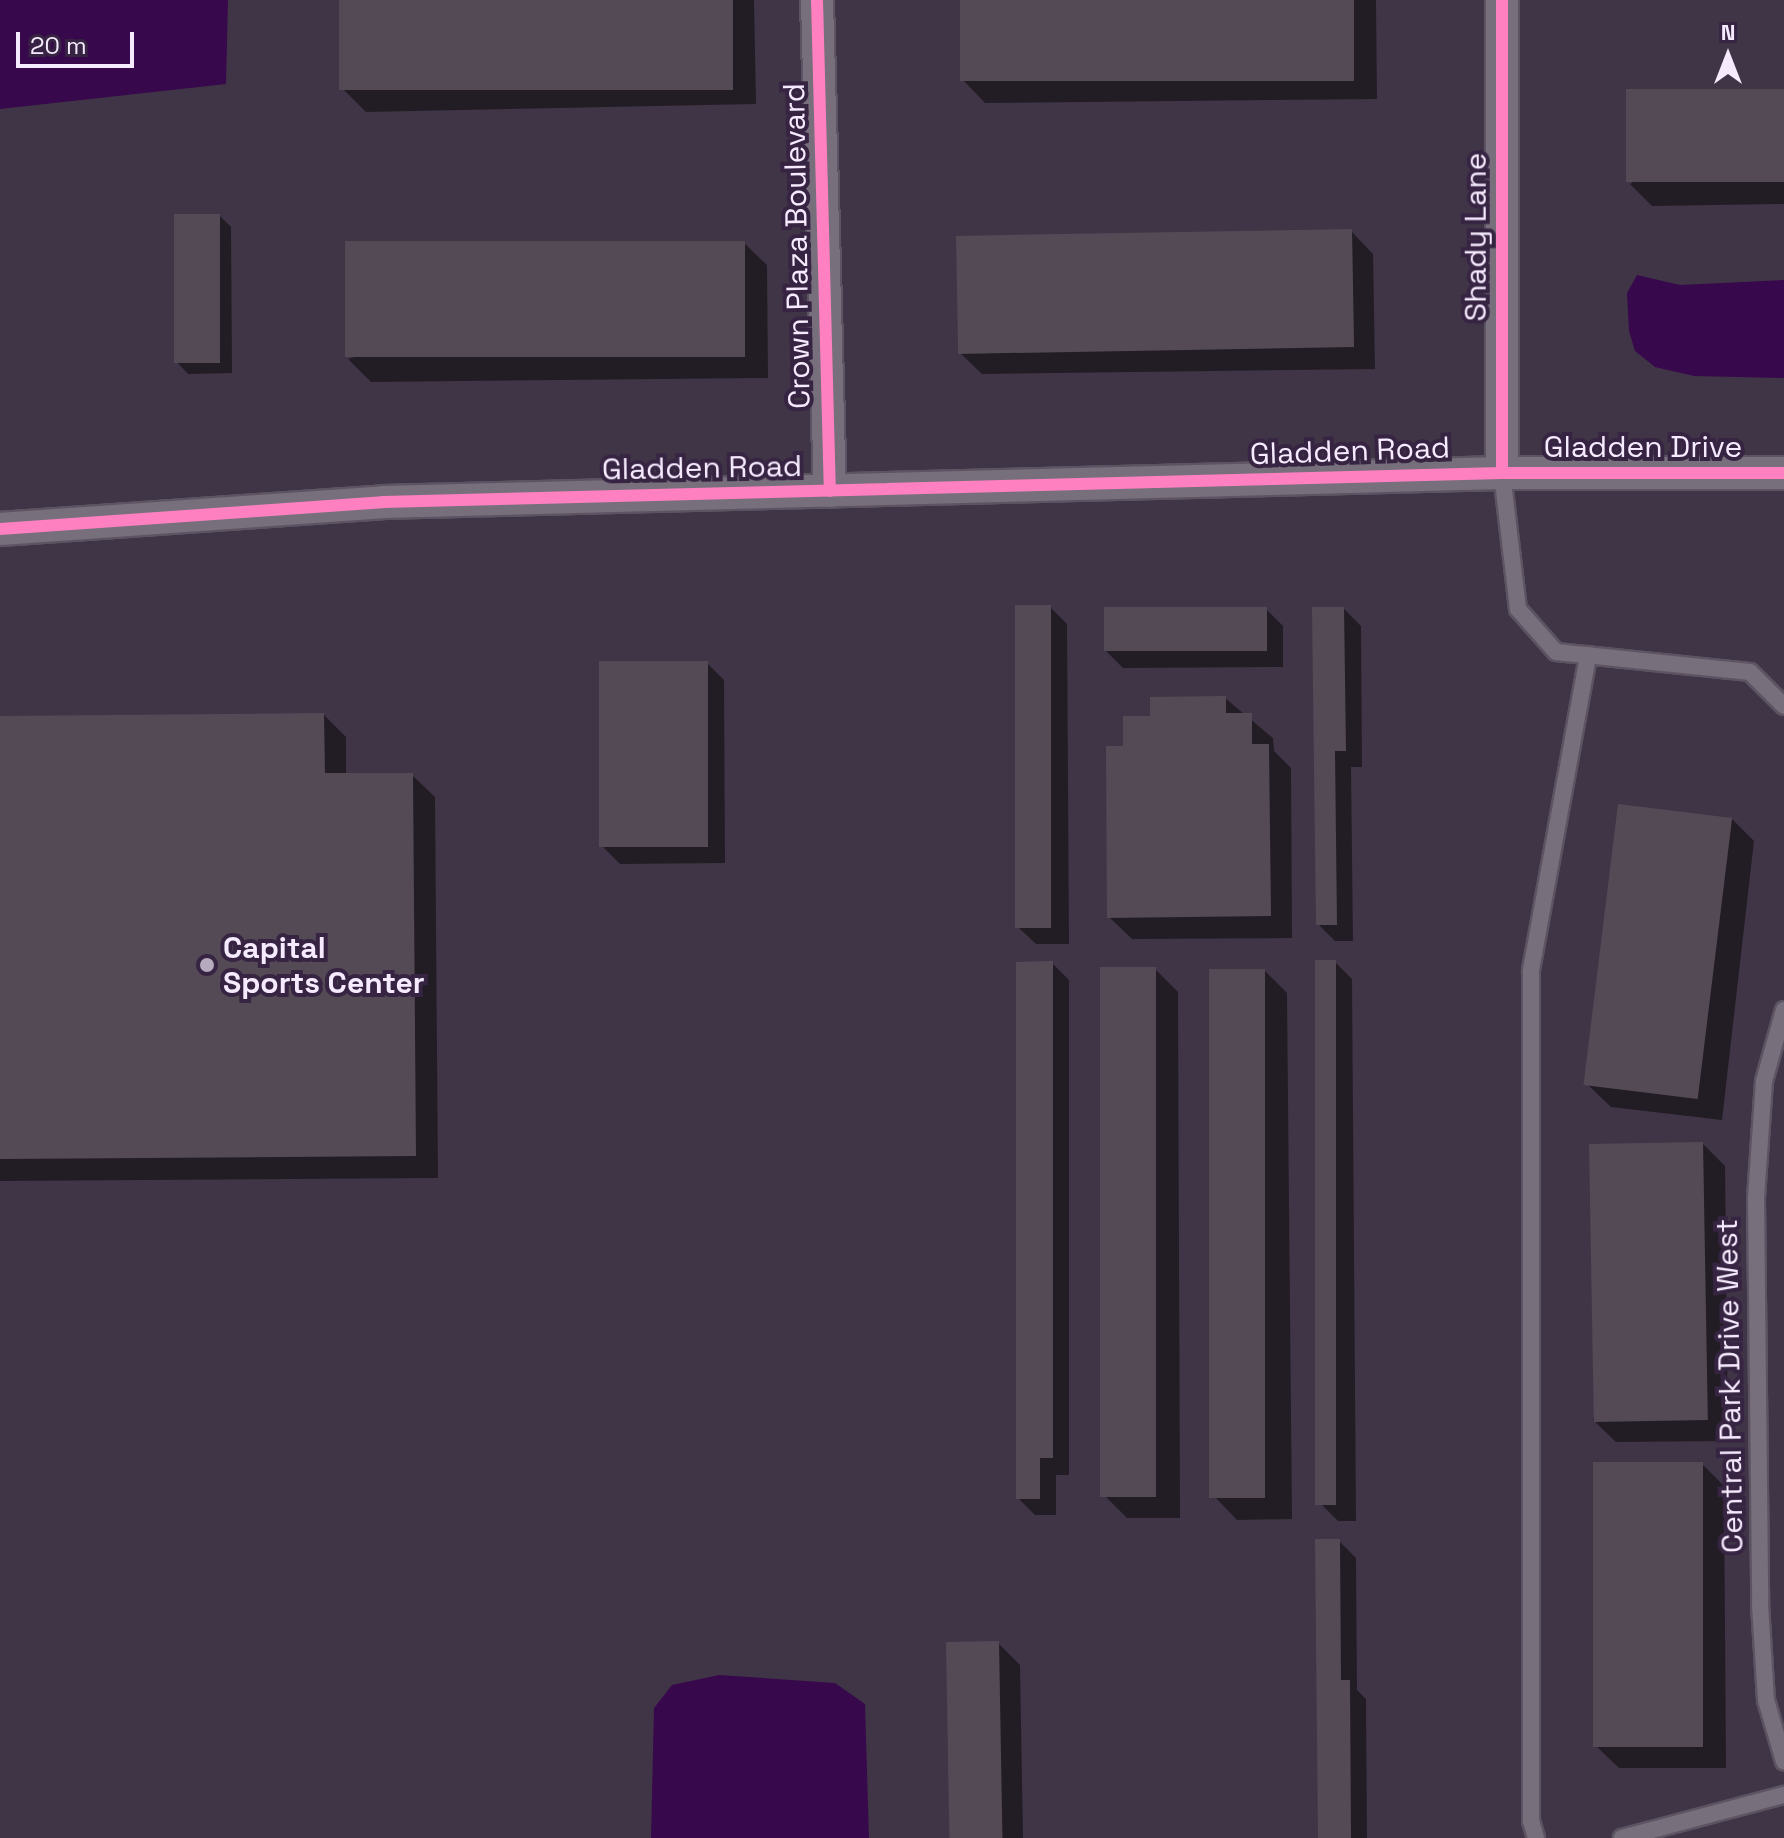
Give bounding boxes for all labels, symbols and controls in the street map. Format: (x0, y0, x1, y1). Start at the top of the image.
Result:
scale bar (20, 16, 138, 66)
north arrow (1688, 16, 1768, 96)
text: N (1721, 18, 1735, 46)
text: 20 m (30, 30, 87, 61)
street label: Crown Plaza Boulevard (776, 83, 818, 409)
street label: Shady Lane (1458, 153, 1494, 321)
street label: Gladden Drive (1544, 429, 1742, 465)
street label: Gladden Road (1249, 430, 1451, 472)
street label: Gladden Road (602, 448, 802, 488)
place label: Capital Sports Center (223, 930, 425, 1000)
marker: Capital Sports Center (198, 956, 216, 974)
street label: Central Park Drive West (1709, 1218, 1751, 1554)

